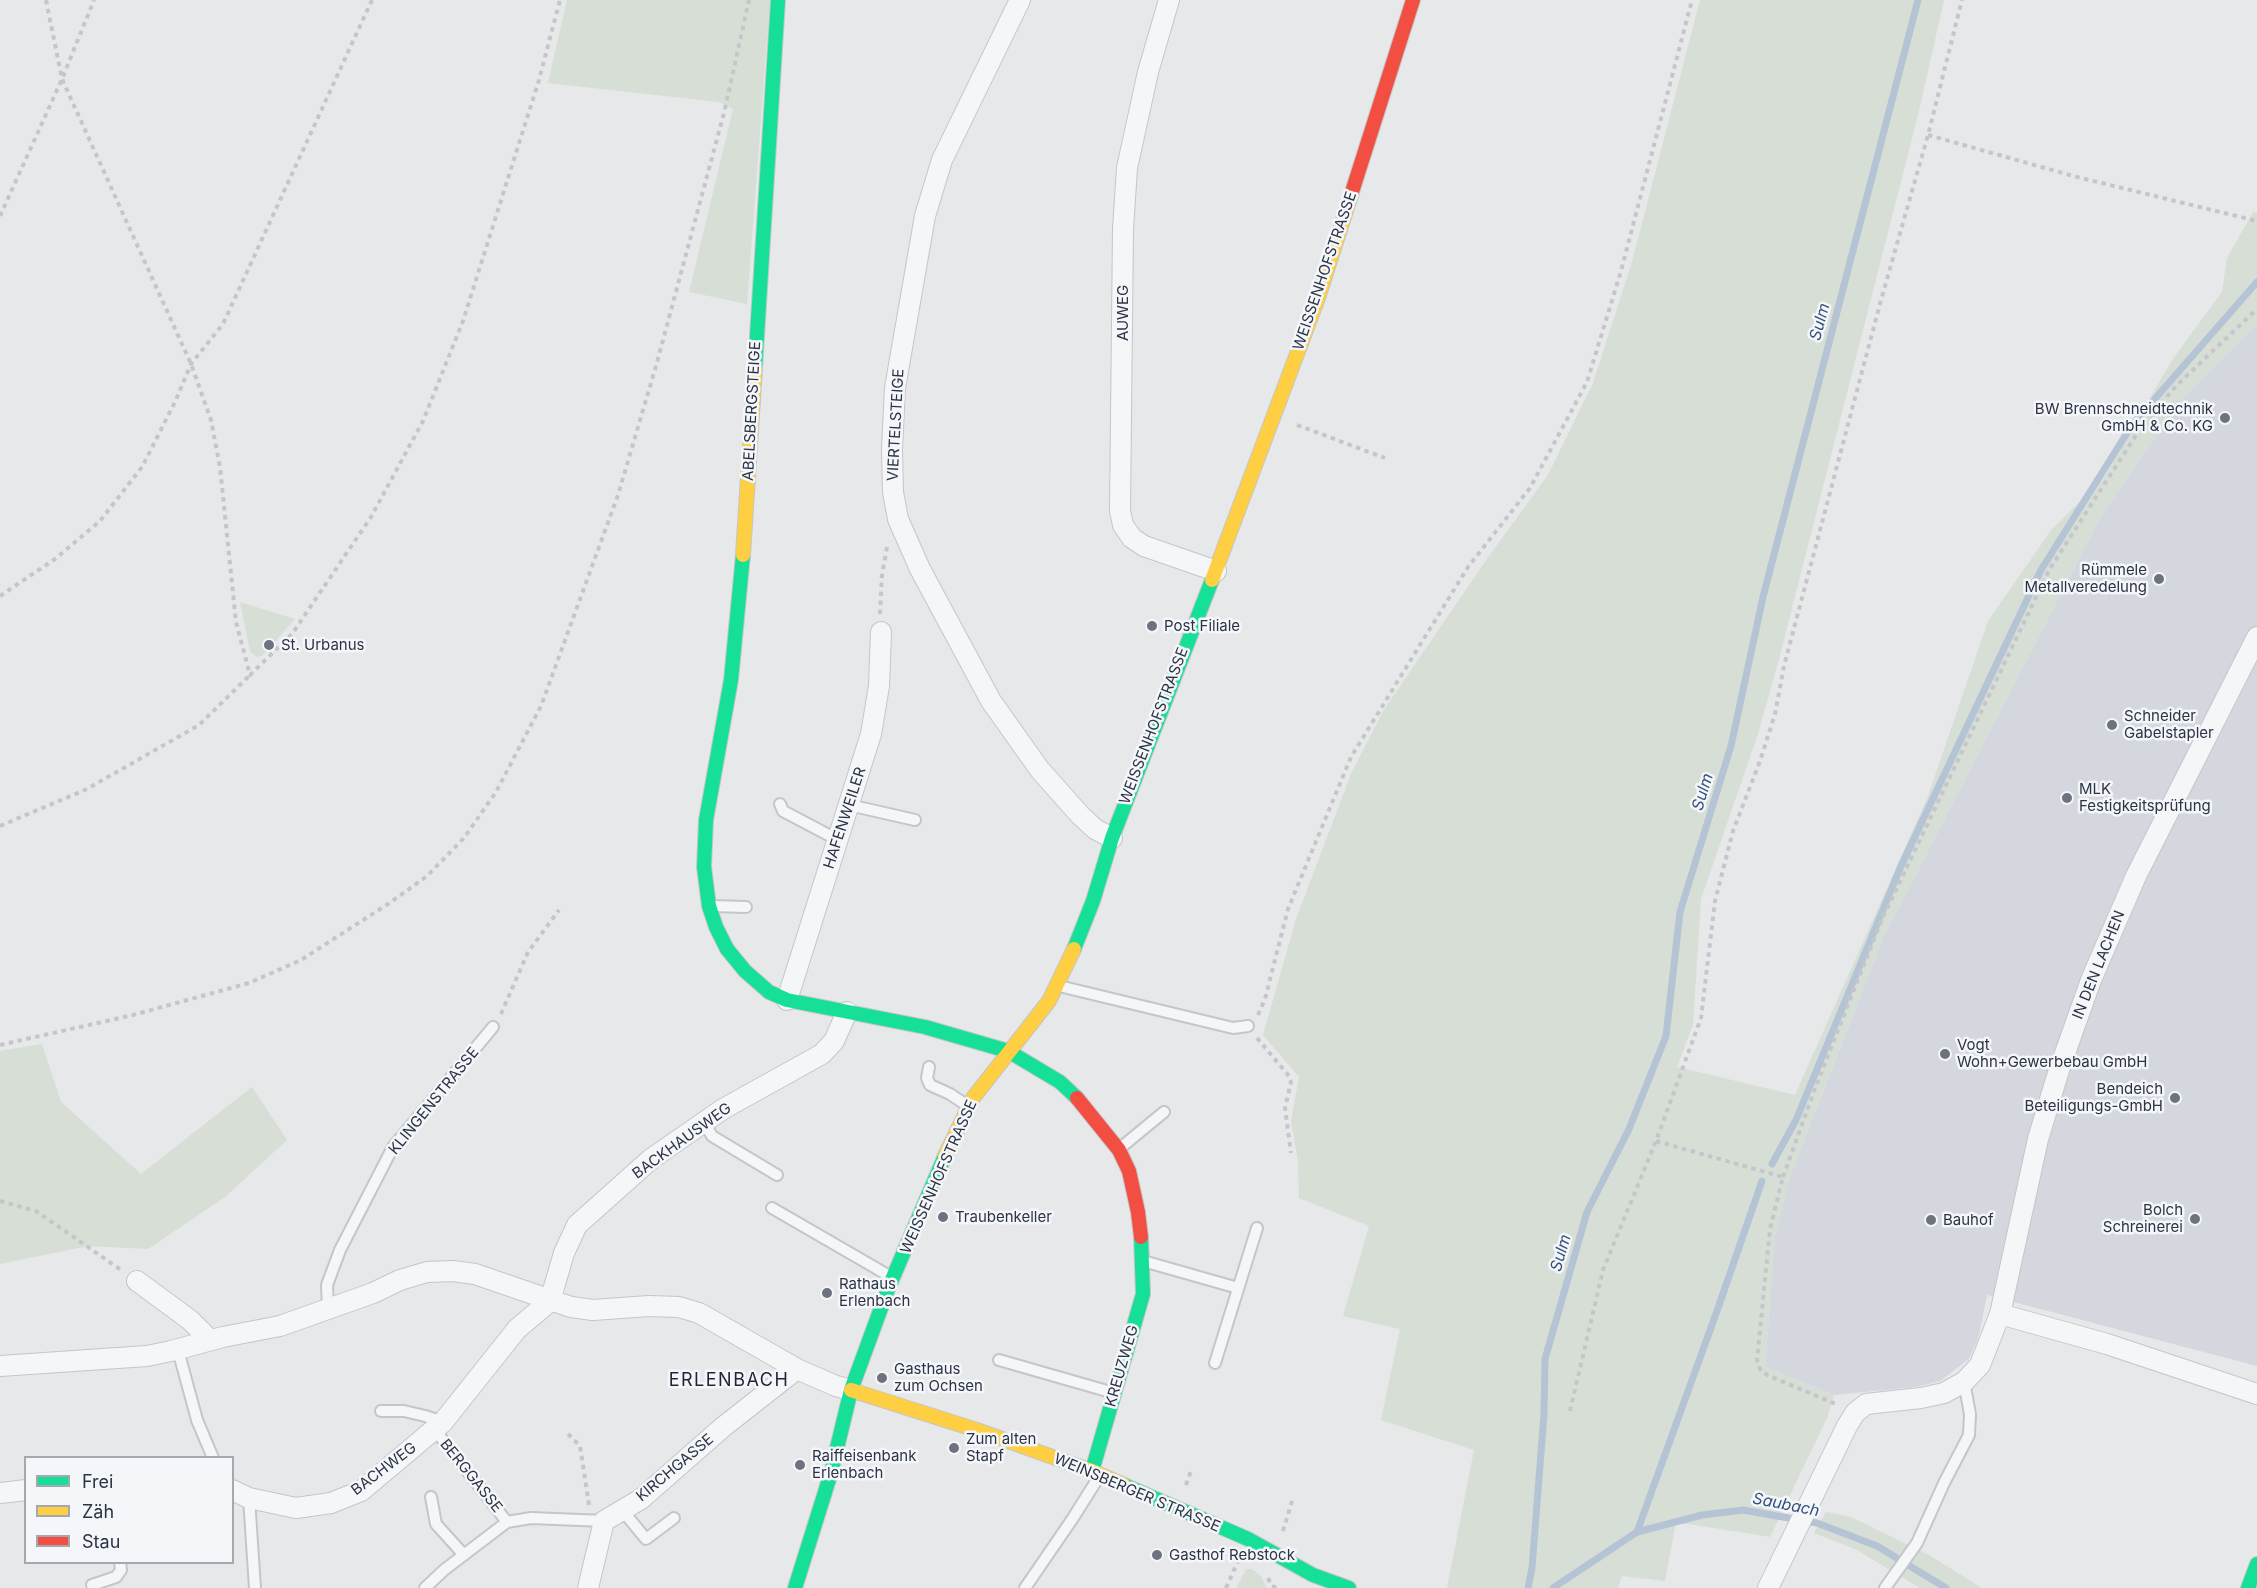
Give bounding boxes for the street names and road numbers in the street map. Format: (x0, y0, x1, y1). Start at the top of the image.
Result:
street label: WEISSENHOFSTRASSE (1289, 189, 1361, 353)
street label: AUWEG (1114, 285, 1132, 341)
street label: ABELSBERGSTEIGE (739, 341, 765, 481)
street label: VIERTELSTEIGE (884, 368, 908, 482)
street label: WEISSENHOFSTRASSE (1116, 645, 1192, 807)
street label: HAFENWEILER (820, 765, 870, 871)
street label: IN DEN LACHEN (2069, 908, 2129, 1022)
street label: KLINGENSTRASSE (385, 1044, 483, 1158)
street label: WEISSENHOFSTRASSE (897, 1097, 981, 1257)
street label: BACKHAUSWEG (629, 1099, 735, 1183)
street label: KREUZWEG (1102, 1323, 1142, 1409)
street label: KIRCHGASSE (633, 1430, 717, 1506)
street label: BERGGASSE (436, 1436, 506, 1516)
street label: BACHWEG (348, 1439, 420, 1499)
street label: WEINSBERGER STRASSE (1051, 1450, 1223, 1536)

